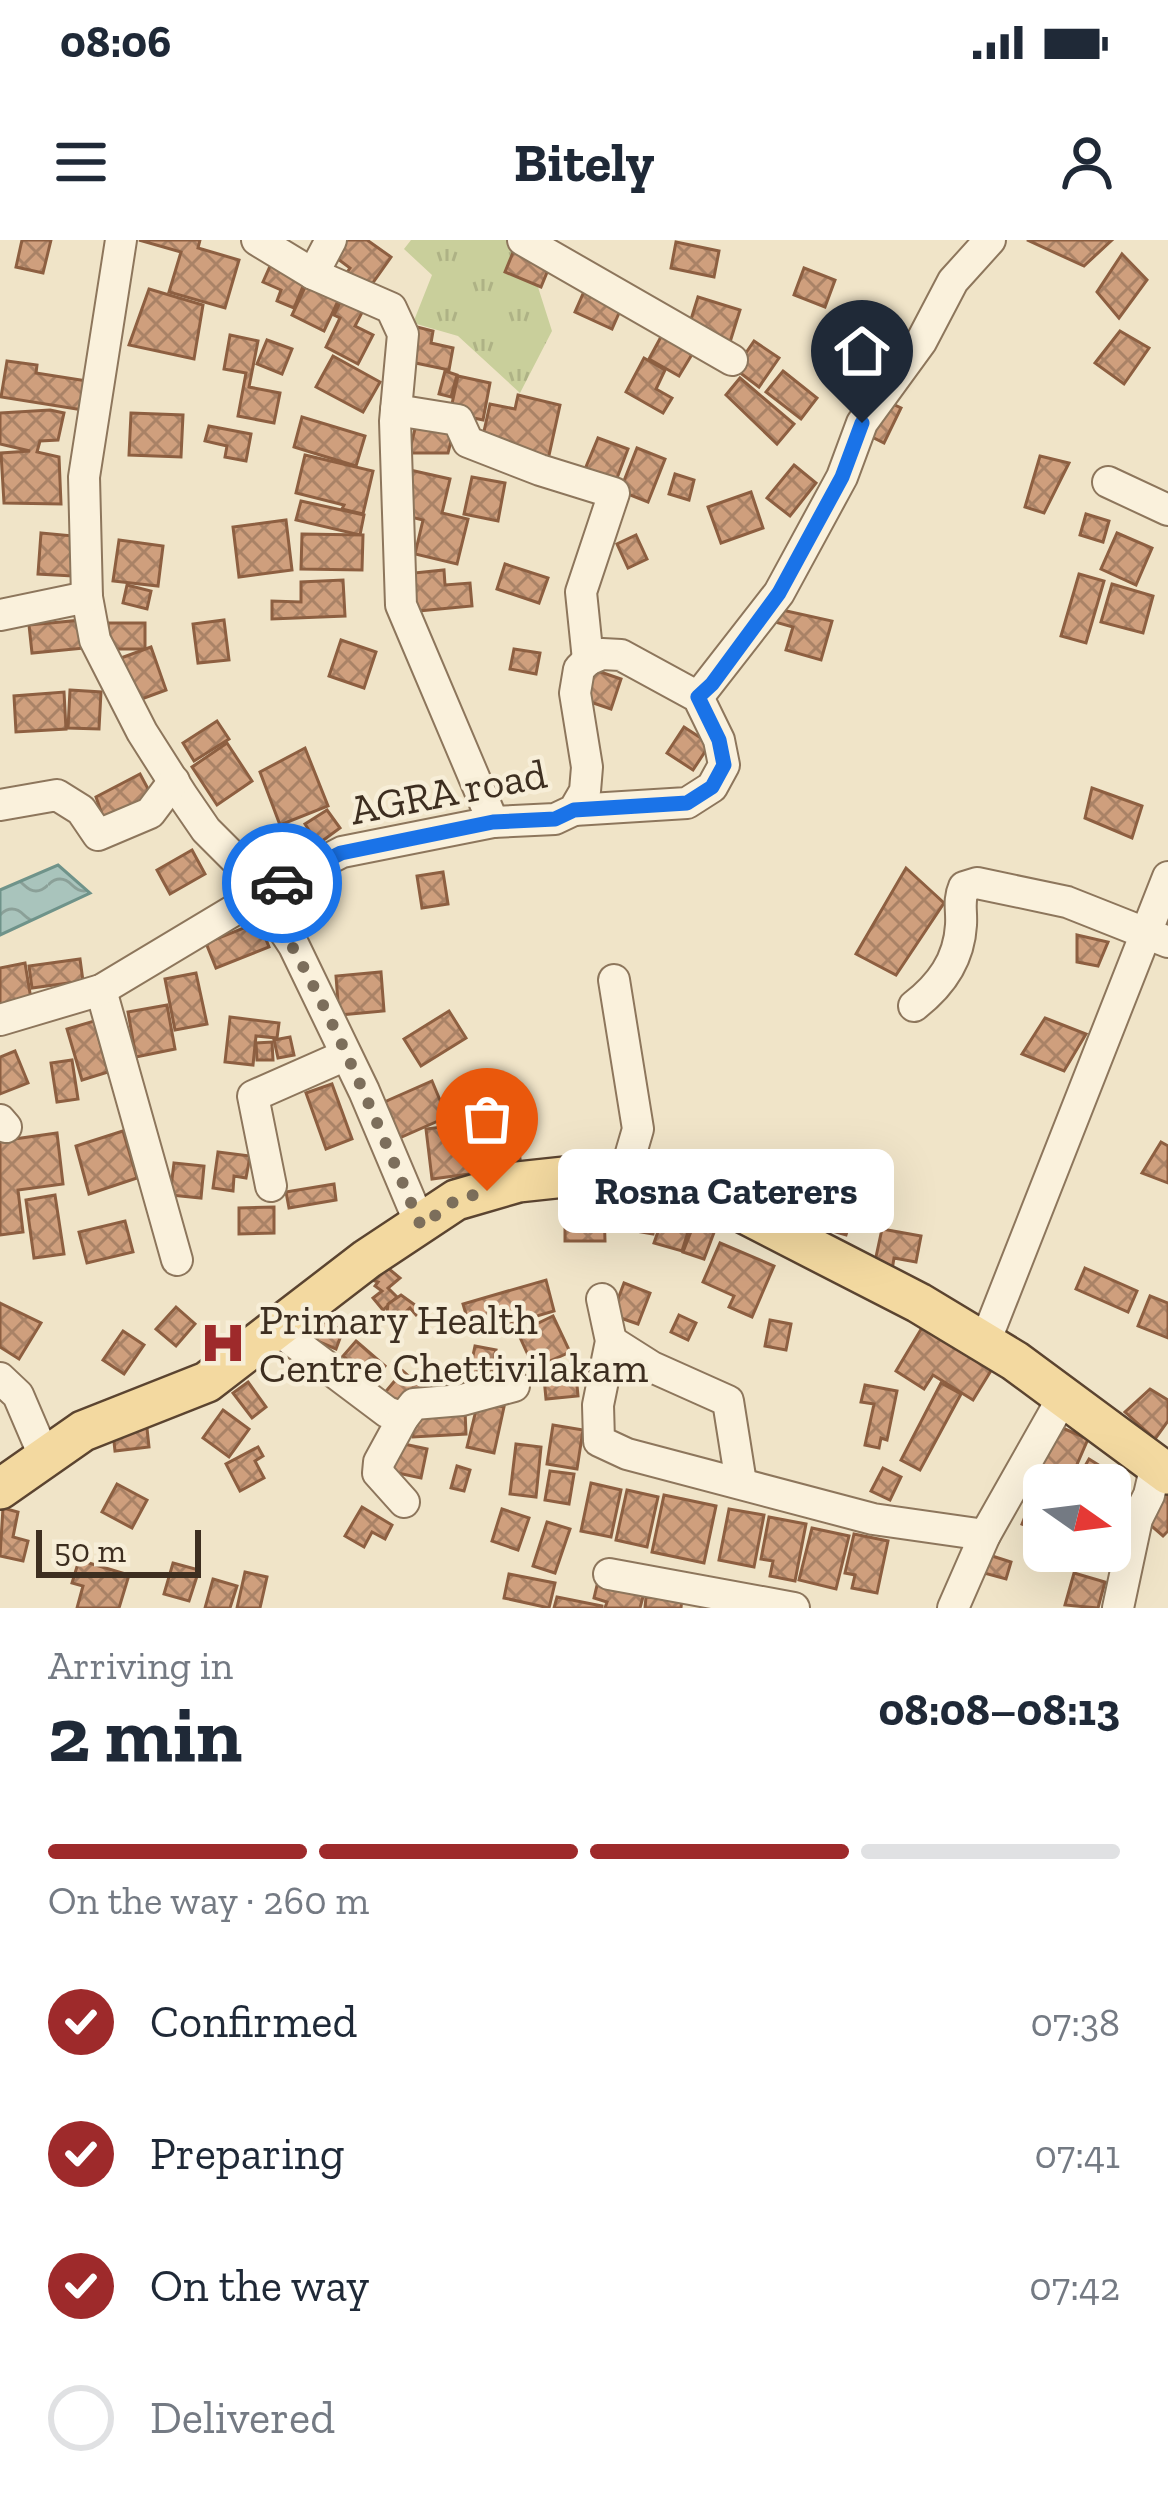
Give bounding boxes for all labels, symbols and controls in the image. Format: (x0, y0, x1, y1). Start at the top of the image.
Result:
text: 08:06 (60, 15, 171, 69)
icon: menu (48, 129, 114, 195)
icon: person (1054, 129, 1120, 195)
text: Bitely (514, 130, 654, 195)
pin (811, 300, 913, 423)
icon: home (829, 318, 895, 384)
street label: AGRA road (346, 747, 551, 836)
courier (222, 823, 342, 943)
icon: car (249, 850, 315, 916)
pin (436, 1068, 538, 1191)
icon: bag (454, 1086, 520, 1152)
callout: Rosna Caterers (559, 1149, 895, 1233)
text: Rosna Caterers (594, 1167, 858, 1214)
place label: Primary Health Centre Chettivilakam (259, 1294, 648, 1393)
hospital icon: Primary Health Centre Chettivilakam (198, 1318, 248, 1368)
north arrow (1023, 1464, 1131, 1572)
map controls (1023, 1464, 1131, 1572)
scale bar (36, 1524, 201, 1577)
text: 50 m (54, 1531, 126, 1570)
text: Arriving in (48, 1642, 233, 1689)
text: 08:08–08:13 (878, 1683, 1120, 1737)
text: 2 min (48, 1687, 242, 1781)
text: On the way · 260 m (48, 1877, 369, 1924)
icon: check (48, 1989, 114, 2055)
text: Confirmed (150, 1995, 357, 2049)
text: 07:38 (1030, 1999, 1120, 2046)
icon: check (48, 2121, 114, 2187)
text: Preparing (150, 2127, 344, 2181)
text: 07:41 (1034, 2131, 1120, 2178)
icon: check (48, 2253, 114, 2319)
text: On the way (150, 2259, 369, 2313)
text: 07:42 (1029, 2263, 1120, 2310)
text: Delivered (150, 2391, 335, 2445)

